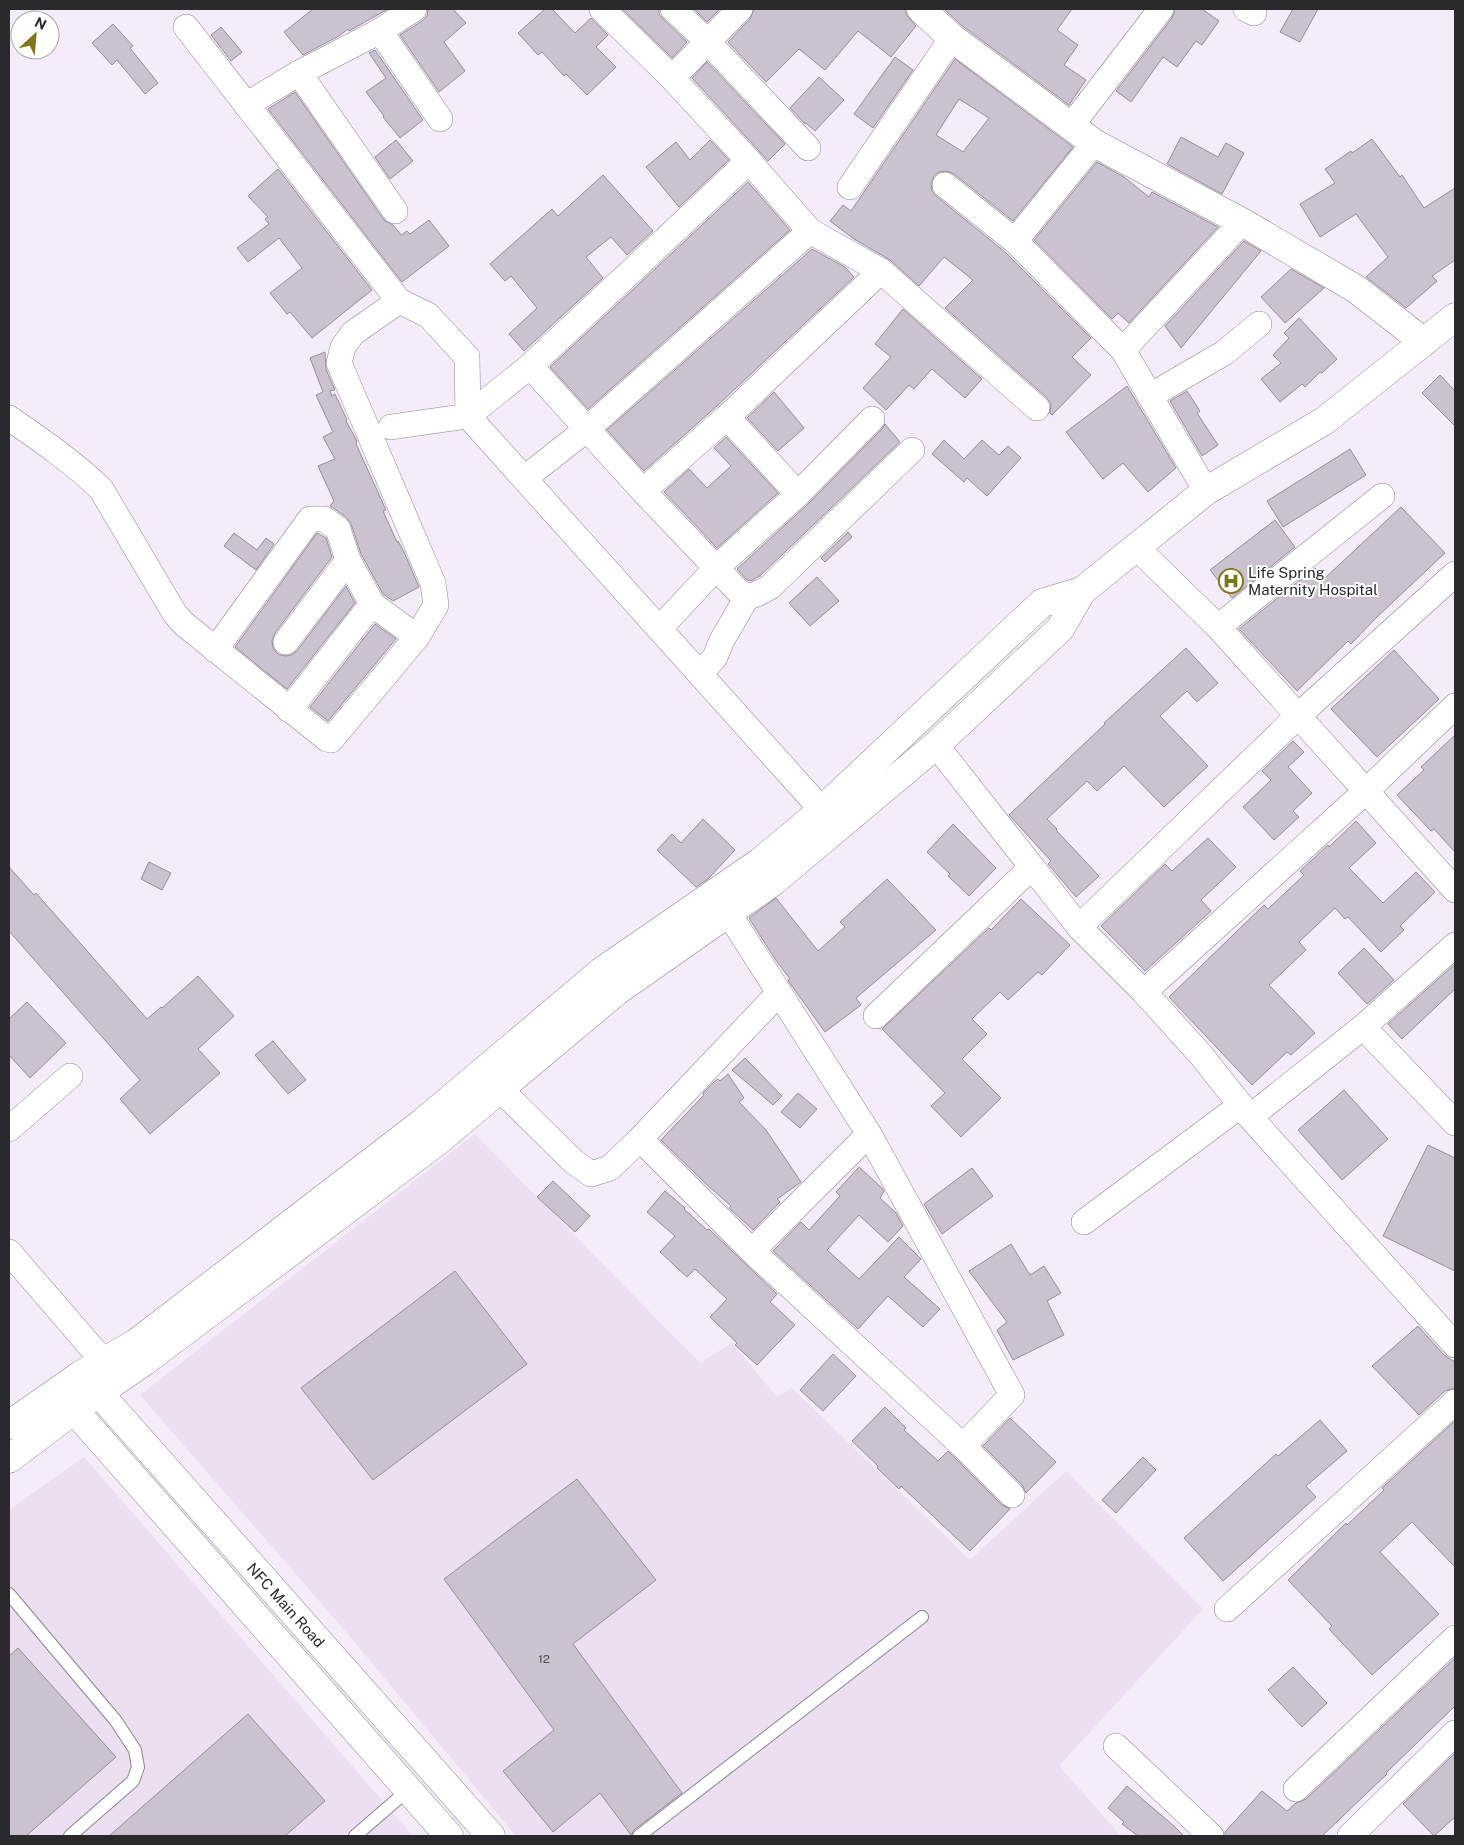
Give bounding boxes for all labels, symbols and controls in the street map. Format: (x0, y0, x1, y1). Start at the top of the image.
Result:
north arrow (10, 10, 60, 60)
text: N (32, 14, 49, 33)
place label: Life Spring Maternity Hospital (1248, 564, 1378, 598)
hospital icon: Life Spring Maternity Hospital (1218, 568, 1244, 594)
street label: NFC Main Road (244, 1559, 328, 1651)
house number: 12 (538, 1652, 550, 1666)

